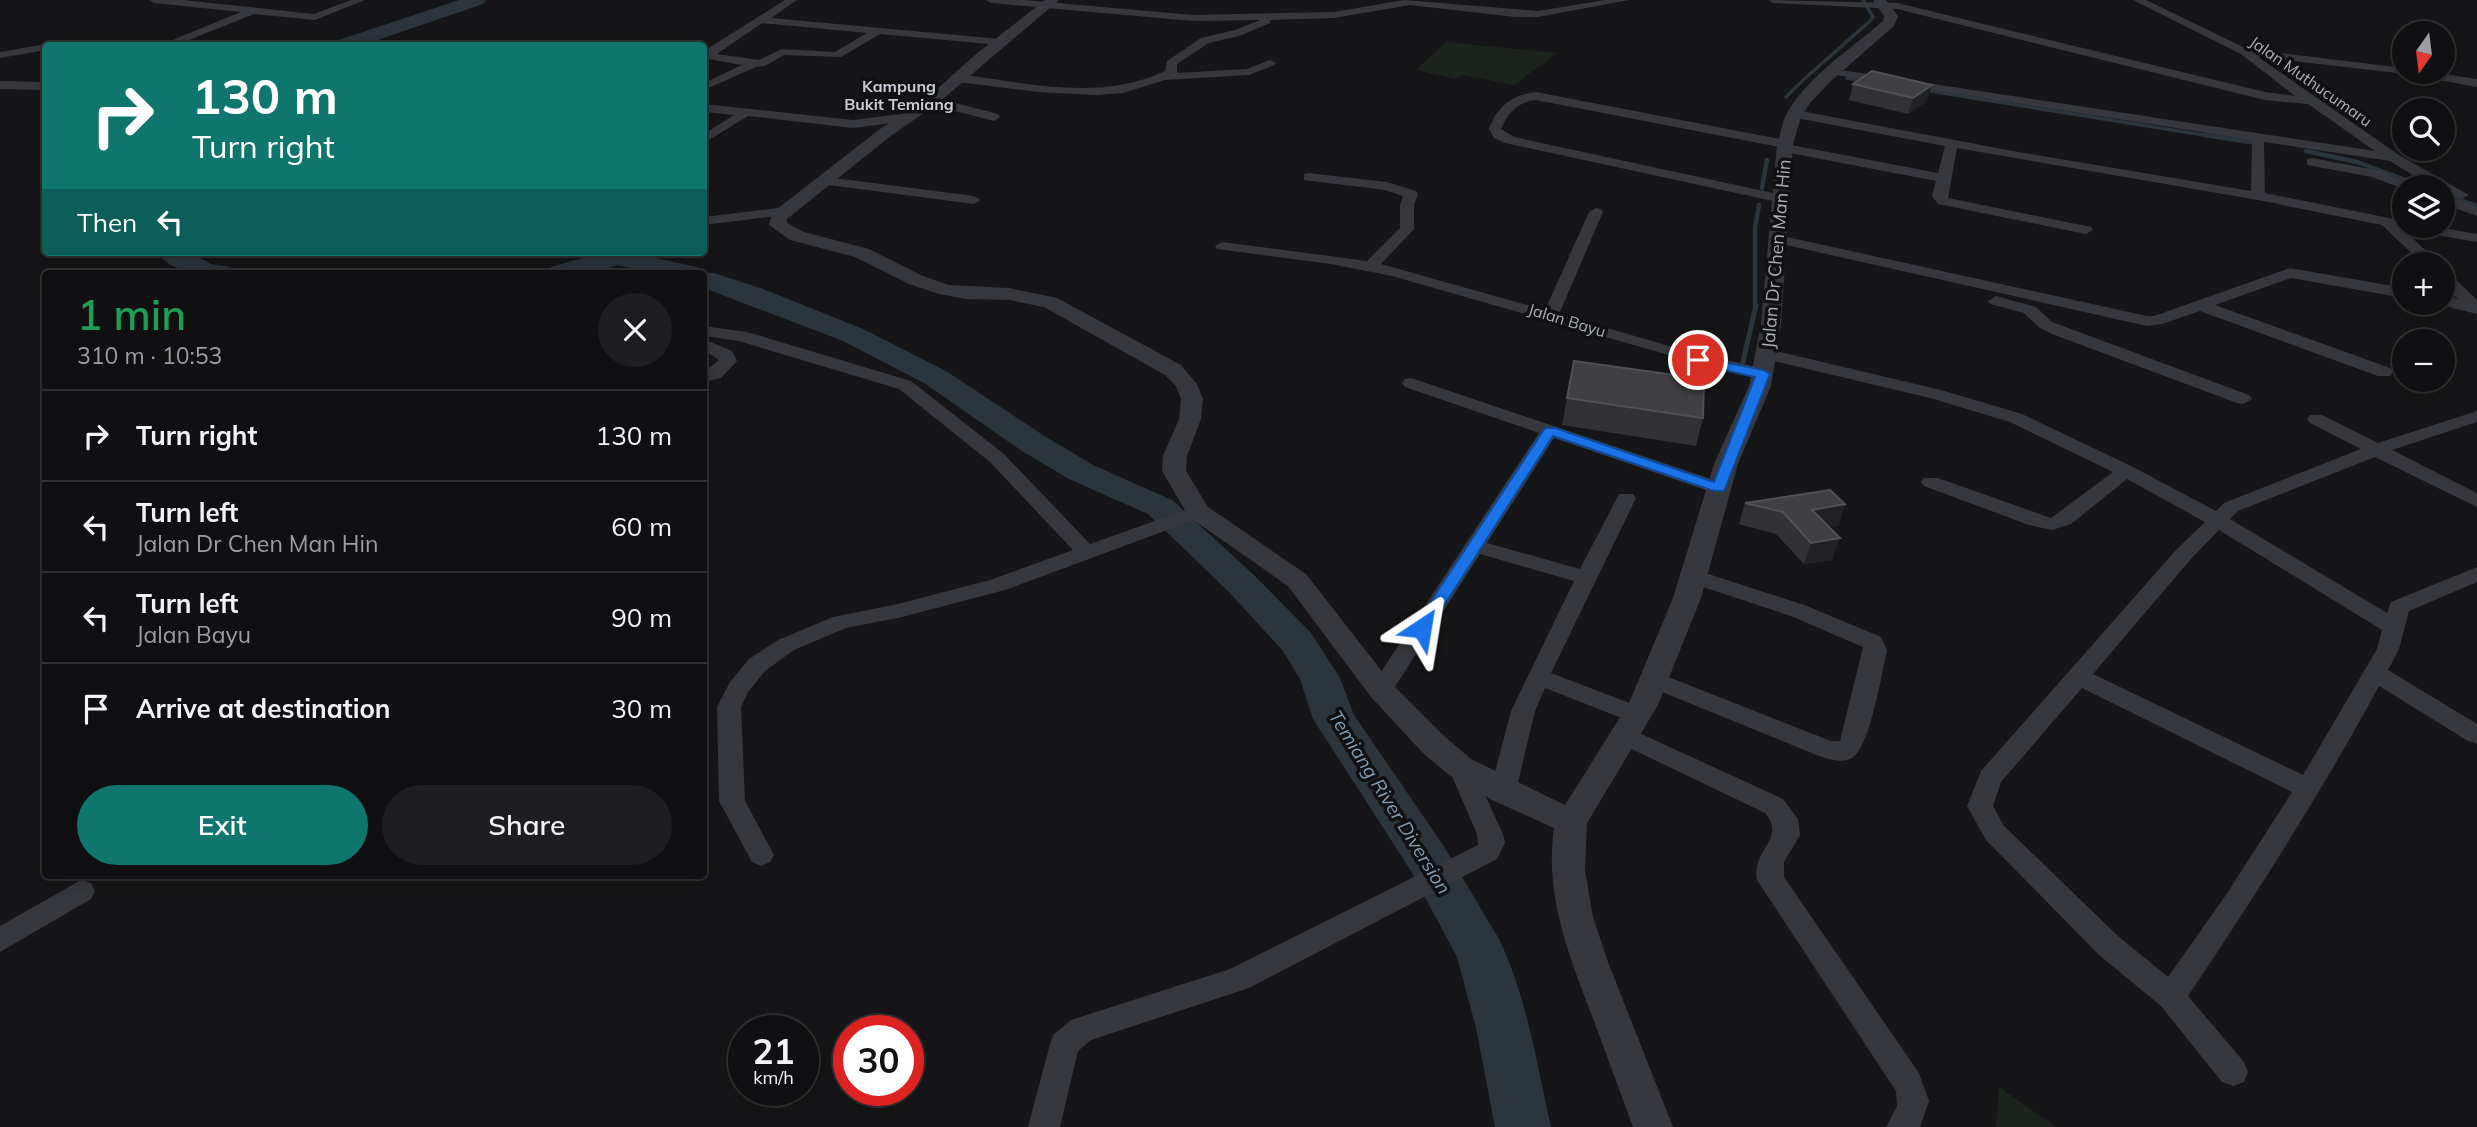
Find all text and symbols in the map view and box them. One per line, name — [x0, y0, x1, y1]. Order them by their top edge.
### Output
north arrow — [2392, 21, 2455, 84]
map controls — [2392, 21, 2455, 392]
street label: Jalan Muthucumaru — [2246, 31, 2376, 131]
text: 130 m — [192, 65, 338, 126]
icon: right — [77, 70, 168, 161]
district label: Kampung Bukit Temiang — [844, 76, 954, 114]
button: search — [2392, 98, 2455, 161]
text: Turn right — [192, 126, 335, 166]
street label: Jalan Dr Chen Man Hin — [1756, 158, 1796, 350]
button: layers — [2392, 175, 2455, 238]
icon: left — [151, 203, 189, 241]
text: Then — [77, 206, 137, 239]
button: + — [2392, 252, 2455, 315]
text: 1 min — [77, 288, 186, 341]
button: close — [598, 293, 672, 367]
street label: Jalan Bayu — [1526, 299, 1608, 341]
button: − — [2392, 329, 2455, 392]
pin — [1668, 330, 1728, 390]
text: 310 m · 10:53 — [77, 341, 222, 370]
icon: arrive — [1679, 341, 1717, 379]
icon: right — [77, 417, 115, 455]
text: Turn right — [136, 419, 257, 452]
text: 130 m — [596, 419, 672, 452]
text: Turn left — [136, 496, 238, 529]
icon: left — [77, 508, 115, 546]
text: 60 m — [611, 510, 672, 543]
text: Jalan Dr Chen Man Hin — [136, 529, 378, 558]
text: Turn left — [136, 587, 238, 620]
position arrow — [1385, 591, 1459, 665]
icon: left — [77, 599, 115, 637]
text: 90 m — [611, 601, 672, 634]
text: Jalan Bayu — [136, 620, 251, 649]
icon: arrive — [77, 690, 115, 728]
text: Arrive at destination — [136, 692, 391, 725]
text: 30 m — [611, 692, 672, 725]
water label: Temiang River Diversion — [1324, 706, 1456, 898]
button: Exit — [77, 785, 368, 865]
button: Share — [382, 785, 672, 865]
speed limit sign: 30 — [833, 1015, 924, 1106]
text: 21 — [752, 1029, 795, 1073]
text: km/h — [753, 1066, 794, 1089]

